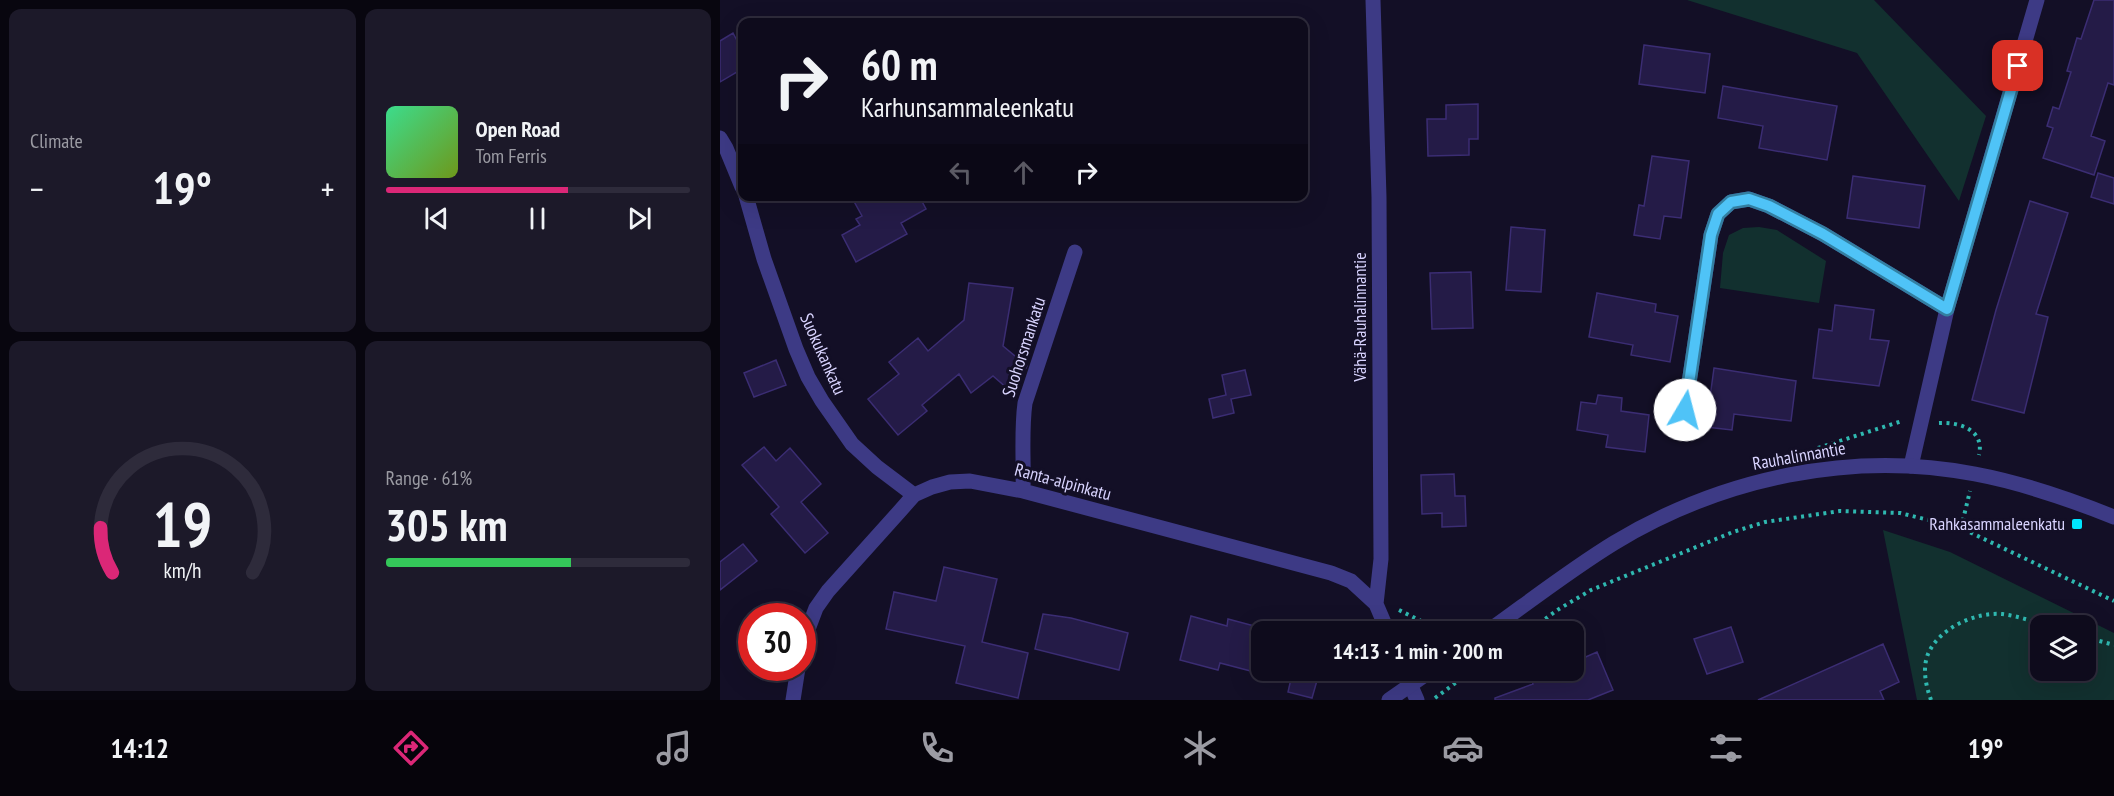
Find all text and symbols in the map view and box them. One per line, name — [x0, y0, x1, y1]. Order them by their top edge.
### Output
text: 60 m — [861, 37, 938, 92]
pin — [1992, 40, 2043, 91]
icon: right — [762, 42, 840, 120]
icon: arrive — [2001, 49, 2034, 82]
text: Karhunsammaleenkatu — [861, 90, 1074, 124]
text: Open Road — [476, 115, 560, 143]
text: Climate — [30, 128, 83, 154]
text: Tom Ferris — [476, 143, 547, 169]
icon: left — [944, 156, 977, 189]
icon: ahead — [1007, 156, 1040, 189]
icon: right — [1070, 156, 1103, 189]
text: 19° — [153, 158, 212, 216]
text: − — [30, 167, 44, 210]
text: + — [321, 167, 335, 210]
icon: previous — [420, 202, 453, 235]
icon: pause — [521, 202, 554, 235]
icon: next — [623, 202, 656, 235]
street label: Vähä-Rauhalinnantie — [1348, 252, 1371, 383]
street label: Suohorsmankatu — [997, 294, 1050, 400]
street label: Suokukankatu — [795, 309, 852, 398]
position arrow — [1653, 378, 1717, 442]
street label: Rauhalinnantie — [1751, 436, 1847, 475]
street label: Ranta-alpinkatu — [1012, 458, 1114, 505]
text: Range · 61% — [386, 465, 472, 491]
text: 19 — [152, 483, 212, 564]
text: 305 km — [386, 495, 508, 553]
place label: Rahkasammaleenkatu — [1929, 512, 2065, 535]
marker: Rahkasammaleenkatu — [2070, 517, 2084, 531]
text: km/h — [163, 556, 201, 584]
speed limit sign: 30 — [738, 603, 816, 681]
map controls — [2030, 615, 2096, 681]
button: layers — [2030, 615, 2096, 681]
text: 14:13 · 1 min · 200 m — [1332, 637, 1503, 665]
icon: directions — [390, 727, 432, 769]
icon: music — [653, 727, 695, 769]
icon: phone — [916, 727, 958, 769]
icon: climate — [1179, 727, 1221, 769]
icon: car — [1442, 727, 1484, 769]
icon: filters — [1705, 727, 1747, 769]
text: 14:12 — [110, 731, 169, 765]
text: 19° — [1968, 731, 2003, 765]

